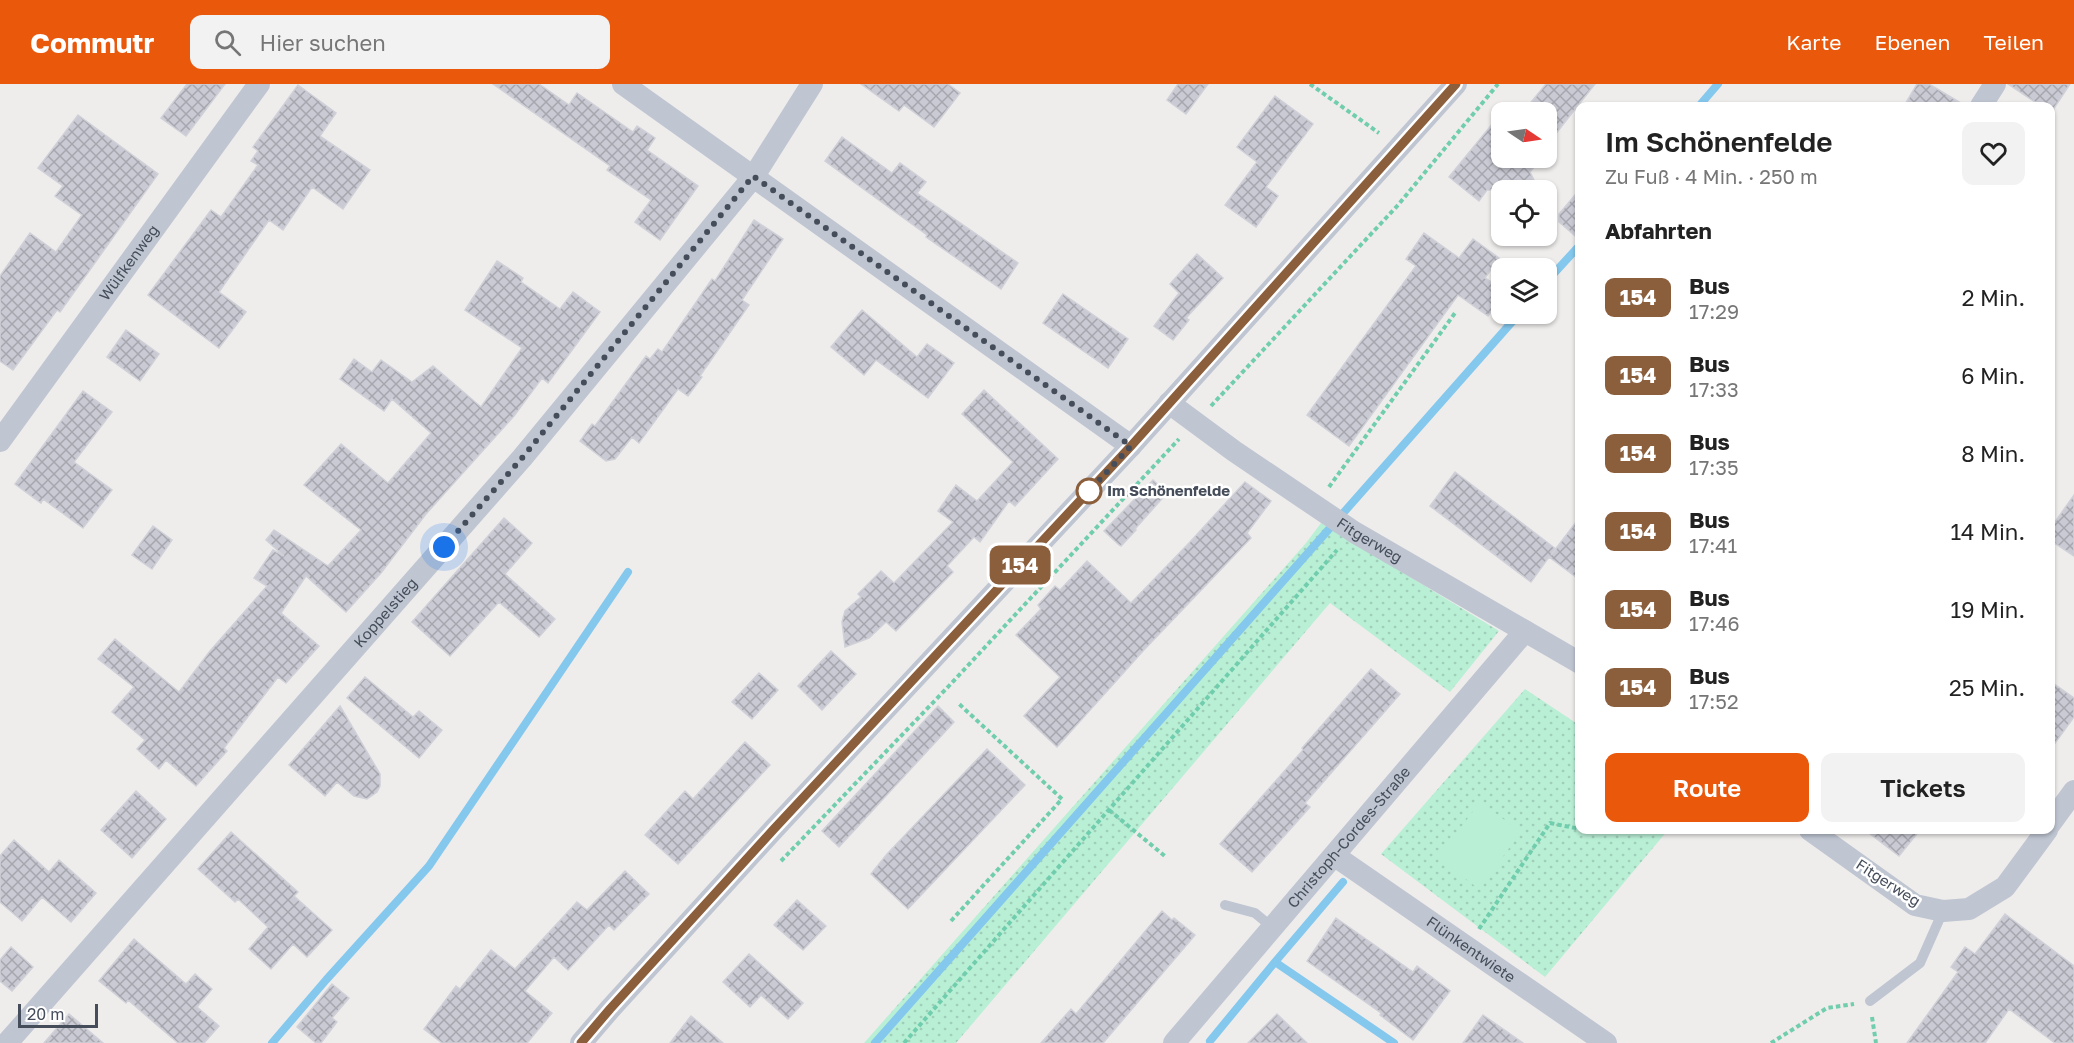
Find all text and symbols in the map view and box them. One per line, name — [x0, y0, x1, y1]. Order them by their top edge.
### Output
search box — [190, 15, 610, 69]
text: Commutr — [30, 26, 154, 59]
icon: search — [211, 26, 244, 59]
text: Hier suchen — [259, 29, 386, 56]
text: Karte — [1786, 29, 1842, 55]
text: Ebenen — [1875, 29, 1950, 55]
text: Teilen — [1983, 29, 2044, 55]
north arrow — [1491, 102, 1557, 168]
map controls — [1491, 102, 1557, 324]
button: heart — [1962, 122, 2025, 185]
text: Im Schönenfelde — [1605, 125, 1832, 158]
text: Zu Fuß · 4 Min. · 250 m — [1605, 164, 1818, 188]
button: locate — [1491, 180, 1557, 246]
text: Abfahrten — [1605, 217, 1712, 244]
street label: Wülfkenweg — [95, 221, 162, 304]
button: layers — [1491, 258, 1557, 324]
text: Bus — [1689, 272, 1730, 299]
text: 154 — [1620, 284, 1656, 310]
text: 2 Min. — [1962, 284, 2025, 311]
text: 17:29 — [1689, 299, 1739, 323]
text: Bus — [1689, 350, 1730, 377]
text: 154 — [1620, 362, 1656, 388]
text: 6 Min. — [1961, 362, 2025, 389]
text: 17:33 — [1689, 377, 1739, 401]
text: Bus — [1689, 428, 1730, 455]
text: 154 — [1620, 440, 1656, 466]
text: 8 Min. — [1961, 440, 2025, 467]
text: 17:35 — [1689, 455, 1739, 479]
marker: Im Schönenfelde — [1076, 478, 1102, 504]
place label: Im Schönenfelde — [1107, 481, 1230, 499]
text: Bus — [1689, 506, 1730, 533]
street label: Fitgerweg — [1334, 513, 1406, 566]
text: 154 — [1620, 518, 1656, 544]
text: 14 Min. — [1950, 518, 2025, 545]
your location — [429, 532, 459, 562]
text: 17:41 — [1689, 533, 1737, 557]
line badge: 154 — [986, 546, 1054, 584]
text: 154 — [1002, 552, 1038, 578]
street label: Koppelstieg — [349, 574, 420, 651]
text: Bus — [1689, 584, 1730, 611]
text: 154 — [1620, 596, 1656, 622]
text: 19 Min. — [1951, 596, 2025, 623]
text: 17:46 — [1689, 611, 1740, 635]
text: Bus — [1689, 662, 1730, 689]
text: 154 — [1620, 674, 1656, 700]
text: 25 Min. — [1949, 674, 2025, 701]
text: 17:52 — [1689, 689, 1739, 713]
button: Route — [1605, 753, 1809, 822]
button: Tickets — [1821, 753, 2025, 822]
street label: Christoph-Cordes-Straße — [1283, 762, 1414, 911]
street label: Fitgerweg — [1853, 855, 1924, 910]
street label: Flünkentwiete — [1424, 912, 1519, 986]
scale bar — [18, 1001, 98, 1028]
text: 20 m — [27, 1004, 64, 1024]

